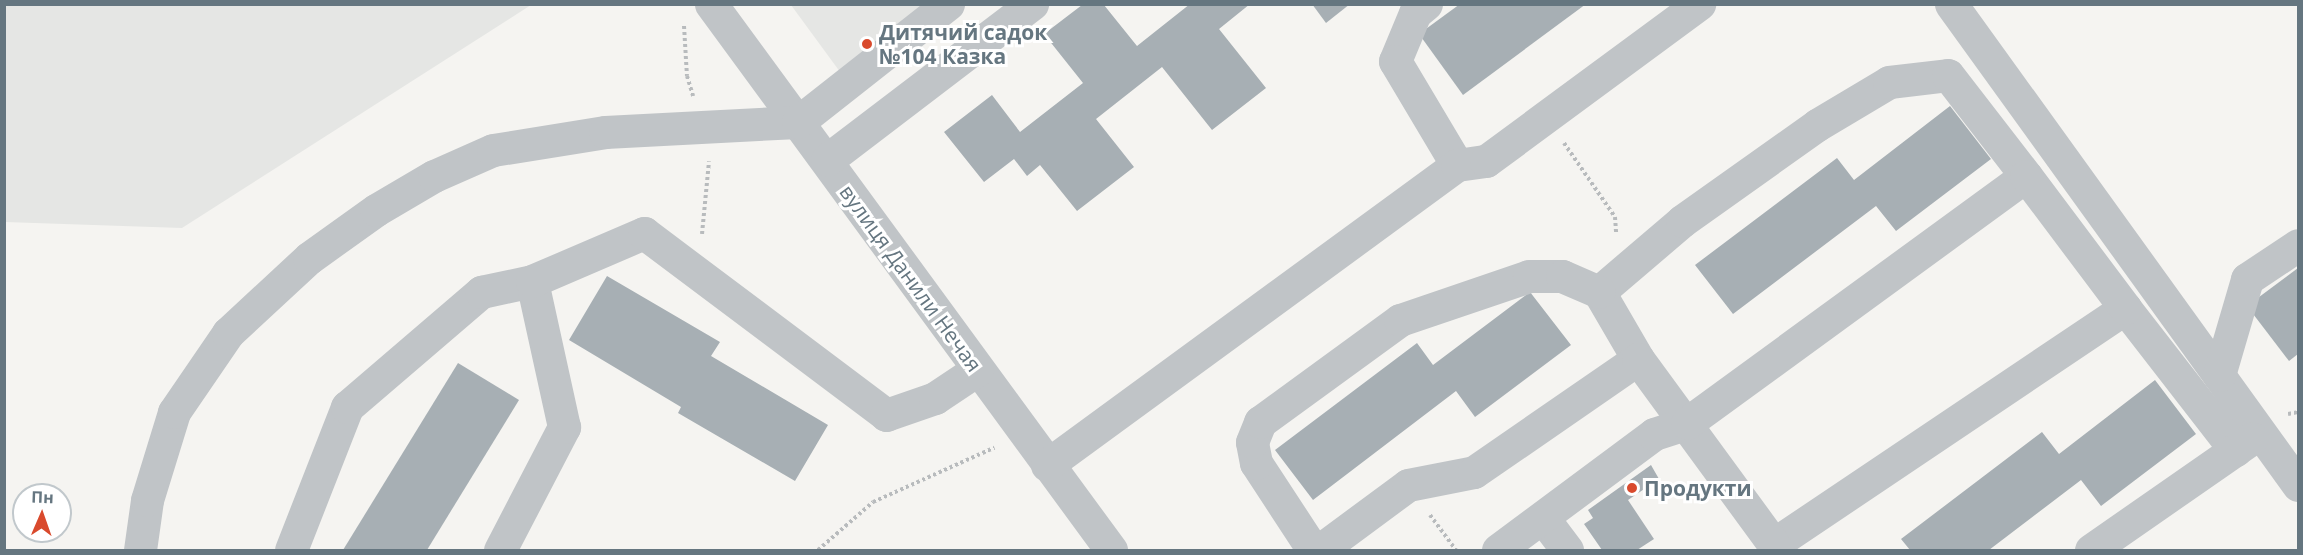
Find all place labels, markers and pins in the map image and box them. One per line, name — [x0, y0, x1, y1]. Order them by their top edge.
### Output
place label: Дитячий садок №104 Казка — [879, 19, 1047, 69]
marker: Дитячий садок №104 Казка — [860, 37, 874, 51]
place label: Продукти — [1644, 475, 1752, 501]
marker: Продукти — [1625, 481, 1639, 495]

